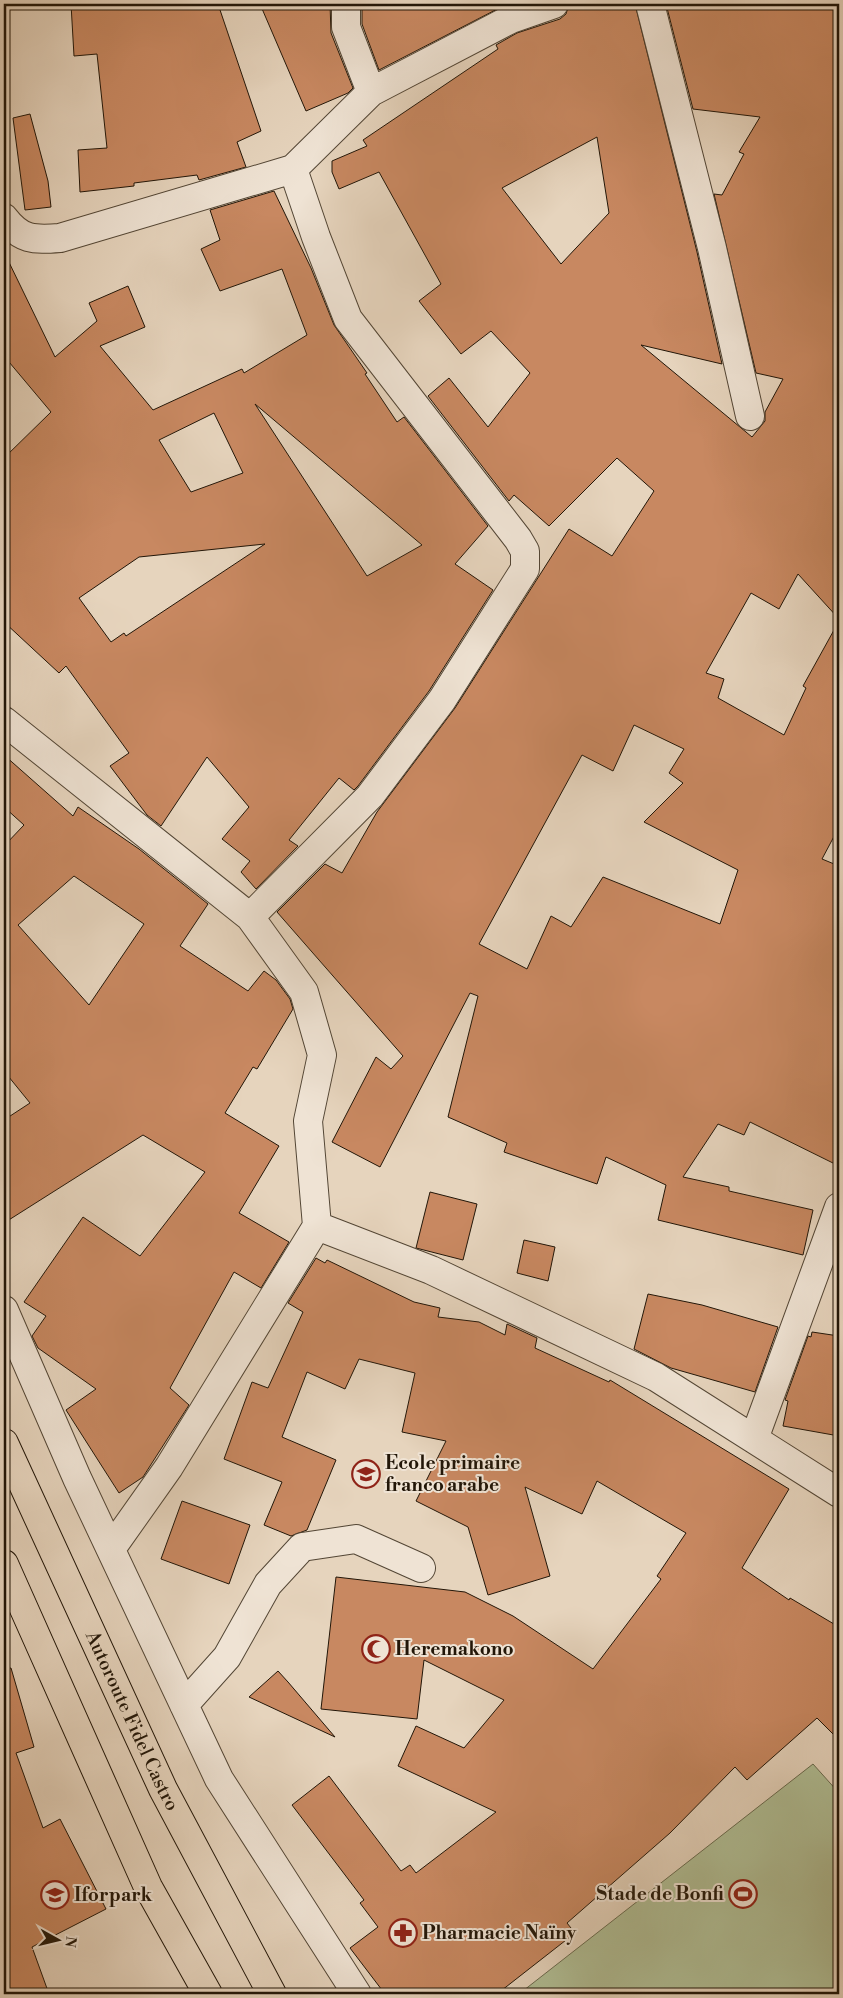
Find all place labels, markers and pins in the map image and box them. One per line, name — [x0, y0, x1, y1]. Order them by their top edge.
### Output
place label: Ecole primaire franco arabe — [385, 1451, 520, 1497]
school or university icon: Ecole primaire franco arabe — [351, 1459, 381, 1489]
mosque icon: Heremakono — [361, 1634, 391, 1664]
place label: Heremakono — [395, 1637, 514, 1661]
sports icon: Stade de Bonfi — [728, 1879, 758, 1909]
school or university icon: Iforpark — [40, 1880, 70, 1910]
place label: Stade de Bonfi — [596, 1882, 724, 1906]
place label: Iforpark — [74, 1883, 152, 1907]
pharmacy icon: Pharmacie Naïny — [388, 1918, 418, 1948]
place label: Pharmacie Naïny — [422, 1921, 577, 1945]

